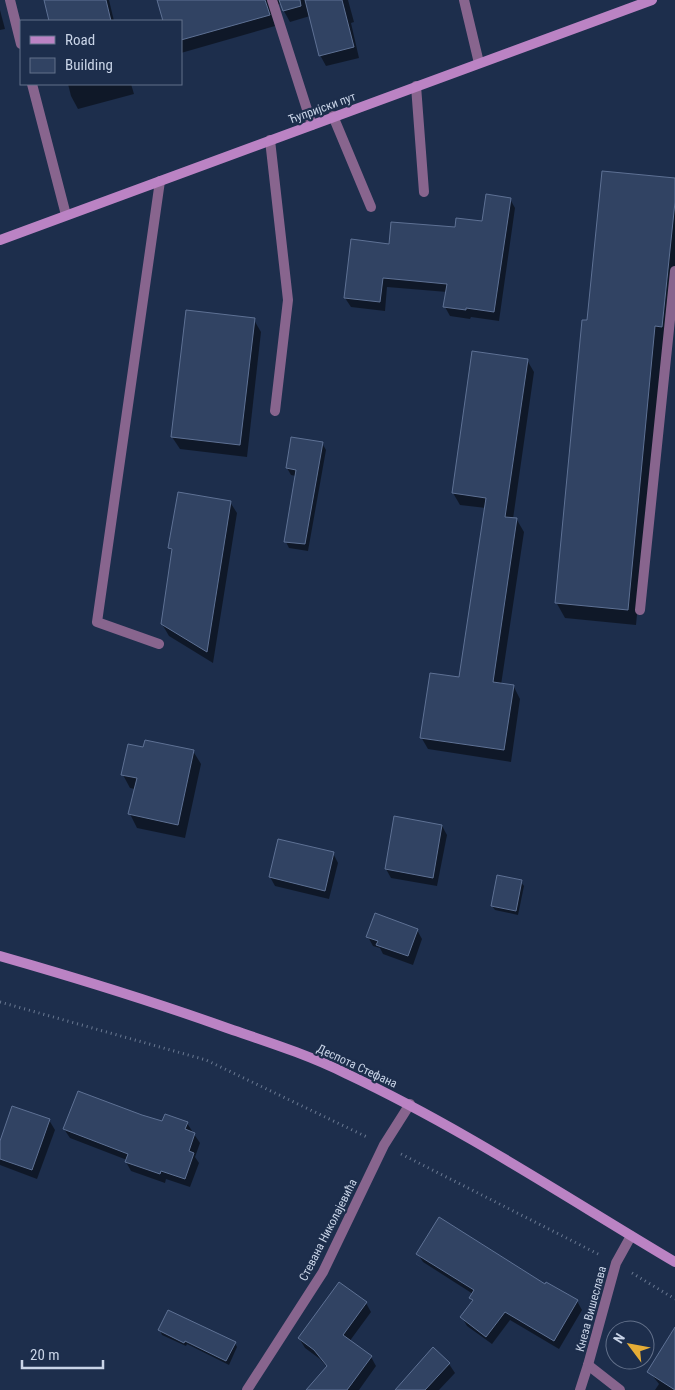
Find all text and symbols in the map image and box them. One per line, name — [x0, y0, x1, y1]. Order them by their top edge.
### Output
legend — [20, 20, 182, 85]
text: Road — [65, 31, 95, 49]
text: Building — [65, 56, 113, 74]
street label: Ћупријски пут — [286, 89, 358, 127]
street label: Деспота Стефана — [315, 1041, 400, 1091]
street label: Стевана Николајевића — [296, 1176, 360, 1283]
street label: Кнеза Вишеслава — [573, 1264, 609, 1353]
north arrow — [605, 1320, 655, 1370]
text: N — [610, 1330, 628, 1346]
scale bar — [22, 1338, 104, 1370]
text: 20 m — [30, 1346, 60, 1364]

